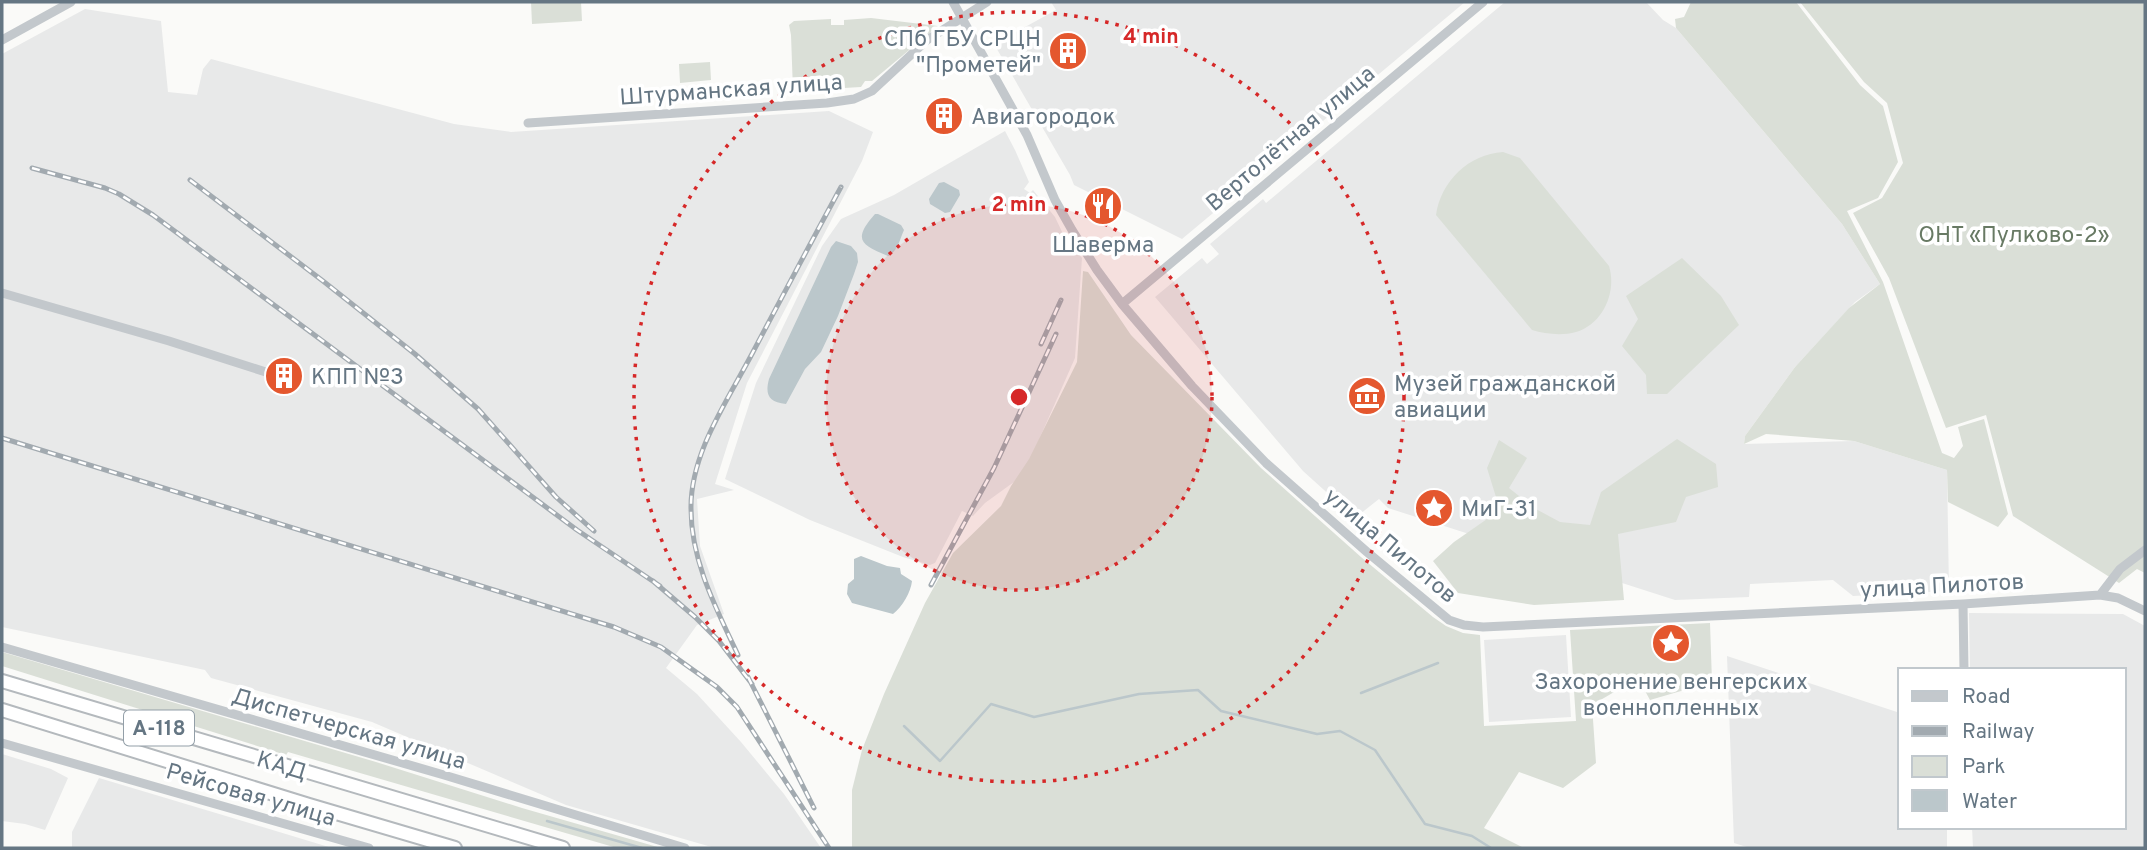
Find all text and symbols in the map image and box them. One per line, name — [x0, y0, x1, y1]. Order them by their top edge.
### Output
text: 4 min — [1123, 24, 1179, 51]
place label: СПб ГБУ СРЦН "Прометей" — [884, 26, 1041, 81]
building icon: СПб ГБУ СРЦН "Прометей" — [1047, 30, 1089, 72]
street label: Вертолётная улица — [1201, 61, 1382, 219]
street label: Штурманская улица — [619, 69, 844, 114]
building icon: Авиагородок — [923, 95, 965, 137]
place label: Авиагородок — [971, 104, 1116, 133]
restaurant icon: Шаверма — [1082, 185, 1124, 227]
text: 2 min — [992, 192, 1046, 219]
park label: ОНТ «Пулково-2» — [1918, 222, 2110, 251]
place label: Шаверма — [1052, 232, 1154, 261]
building icon: КПП №3 — [263, 355, 305, 397]
place label: КПП №3 — [311, 364, 404, 393]
place label: Музей гражданской авиации — [1394, 371, 1616, 426]
museum icon: Музей гражданской авиации — [1346, 375, 1388, 417]
centre of rings — [1007, 385, 1031, 409]
street label: улица Пилотов — [1317, 483, 1462, 611]
place icon: МиГ-31 — [1413, 487, 1455, 529]
place label: МиГ-31 — [1461, 496, 1537, 525]
street label: улица Пилотов — [1859, 569, 2025, 606]
place icon: Захоронение венгерских военнопленных — [1650, 622, 1692, 664]
legend — [1898, 668, 2126, 829]
place label: Захоронение венгерских военнопленных — [1534, 669, 1808, 724]
street label: Диспетчерская улица — [228, 683, 469, 778]
text: Road — [1962, 684, 2011, 711]
road number: А-118 — [124, 710, 194, 746]
text: Railway — [1962, 719, 2035, 746]
street label: КАД — [253, 746, 310, 789]
text: Park — [1962, 754, 2005, 781]
street label: Рейсовая улица — [162, 758, 338, 834]
text: Water — [1962, 789, 2017, 816]

